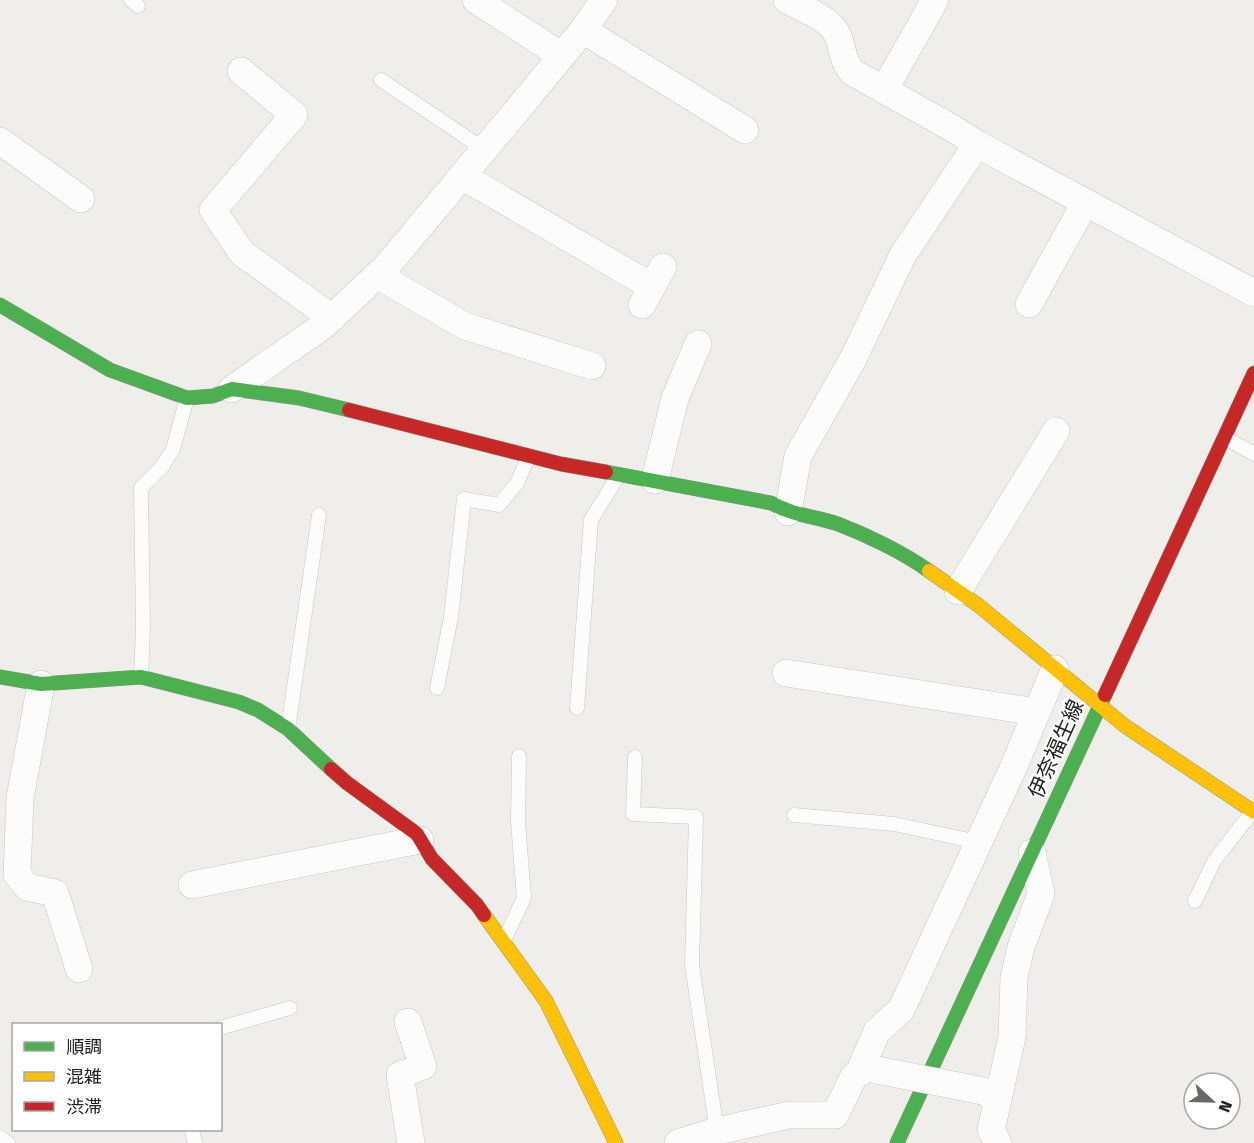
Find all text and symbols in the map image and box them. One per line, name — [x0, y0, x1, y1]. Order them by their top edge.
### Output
street label: 伊奈福生線 — [1023, 696, 1089, 802]
legend — [12, 1023, 222, 1131]
text: 順調 — [66, 1036, 102, 1058]
text: 混雑 — [66, 1066, 102, 1088]
north arrow — [1182, 1071, 1242, 1131]
text: 渋滞 — [66, 1096, 102, 1118]
text: N — [1215, 1098, 1236, 1115]

